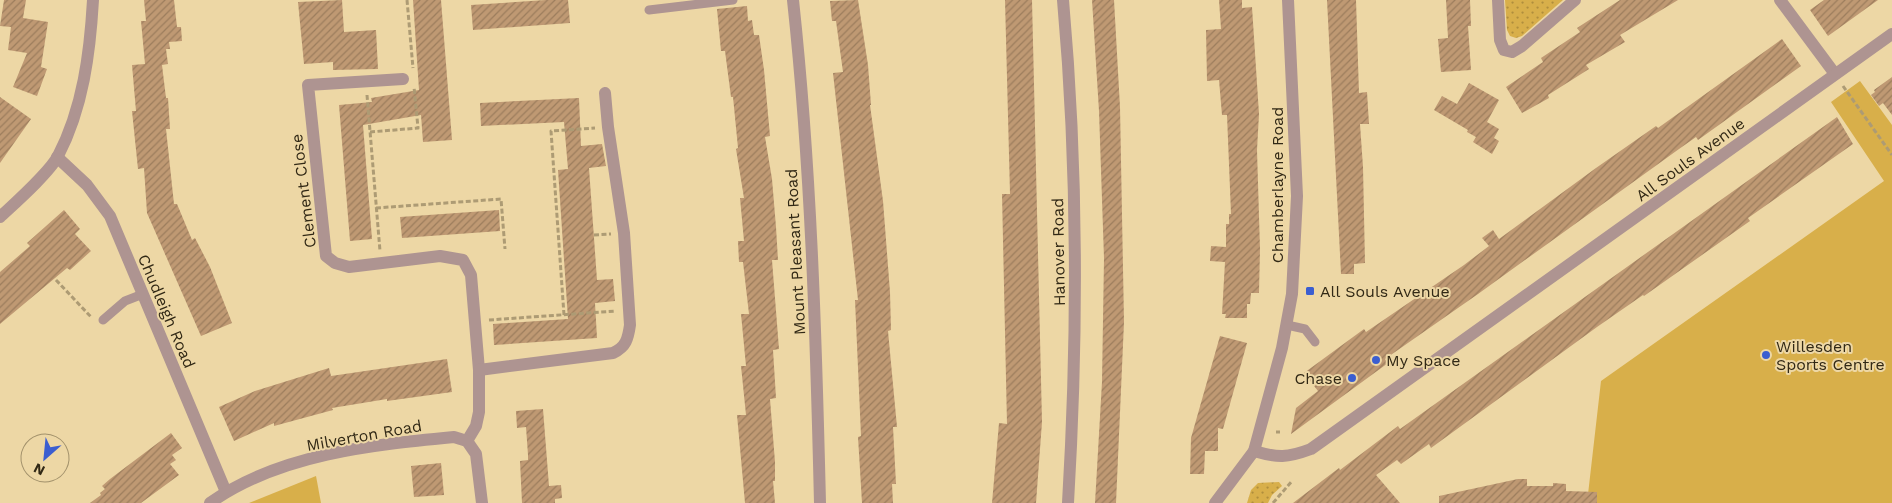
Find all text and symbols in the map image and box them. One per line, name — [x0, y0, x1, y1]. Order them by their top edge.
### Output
street label: Chamberlayne Road — [1268, 107, 1287, 263]
street label: All Souls Avenue — [1632, 114, 1748, 205]
street label: Clement Close — [287, 133, 320, 249]
street label: Mount Pleasant Road — [782, 168, 809, 336]
street label: Hanover Road — [1048, 198, 1069, 306]
street label: Chudleigh Road — [134, 251, 199, 371]
place label: All Souls Avenue — [1320, 282, 1450, 301]
marker: All Souls Avenue — [1304, 285, 1316, 297]
place label: Willesden Sports Centre — [1776, 337, 1885, 374]
marker: Willesden Sports Centre — [1760, 349, 1772, 361]
place label: My Space — [1386, 351, 1460, 370]
marker: My Space — [1370, 354, 1382, 366]
place label: Chase — [1294, 369, 1342, 388]
marker: Chase — [1346, 372, 1358, 384]
street label: Milverton Road — [305, 416, 423, 455]
north arrow — [20, 433, 70, 483]
text: N — [31, 460, 47, 479]

